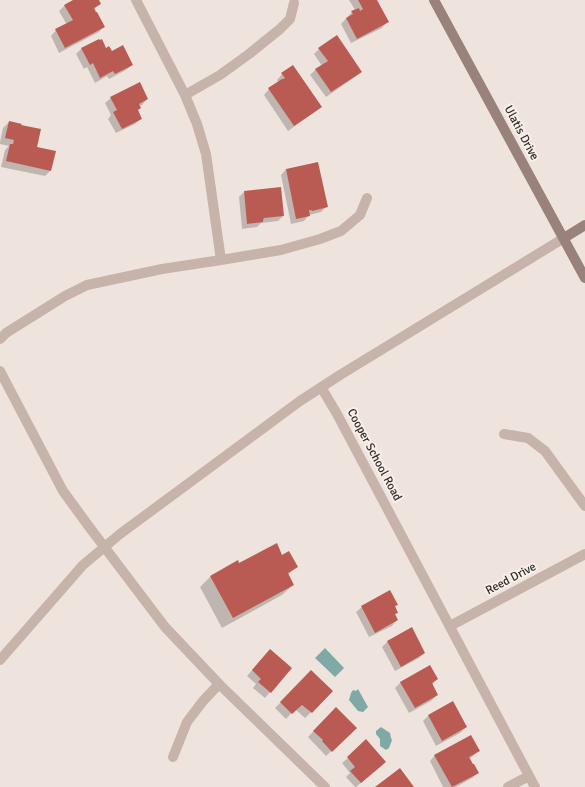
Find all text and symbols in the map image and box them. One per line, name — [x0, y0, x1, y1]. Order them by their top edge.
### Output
street label: Ulatis Drive — [501, 103, 541, 163]
street label: Cooper School Road — [344, 406, 404, 504]
street label: Reed Drive — [483, 560, 539, 598]

